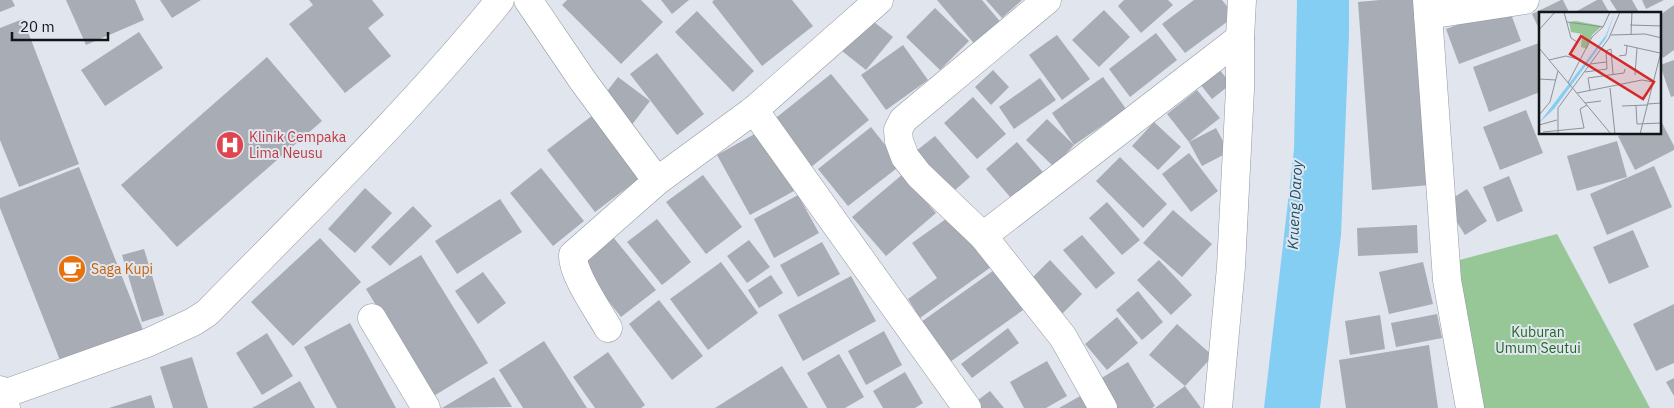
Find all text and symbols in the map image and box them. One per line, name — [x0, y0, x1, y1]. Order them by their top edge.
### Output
scale bar — [12, 10, 109, 42]
inset map — [1539, 12, 1662, 135]
text: 20 m — [20, 17, 55, 36]
place label: Klinik Cempaka Lima Neusu — [249, 128, 347, 162]
hospital icon: Klinik Cempaka Lima Neusu — [215, 130, 245, 160]
water label: Krueng Daroy — [1283, 159, 1306, 250]
cafe icon: Saga Kupi — [57, 254, 87, 284]
place label: Saga Kupi — [91, 260, 153, 278]
park label: Kuburan Umum Seutui — [1495, 323, 1581, 357]

